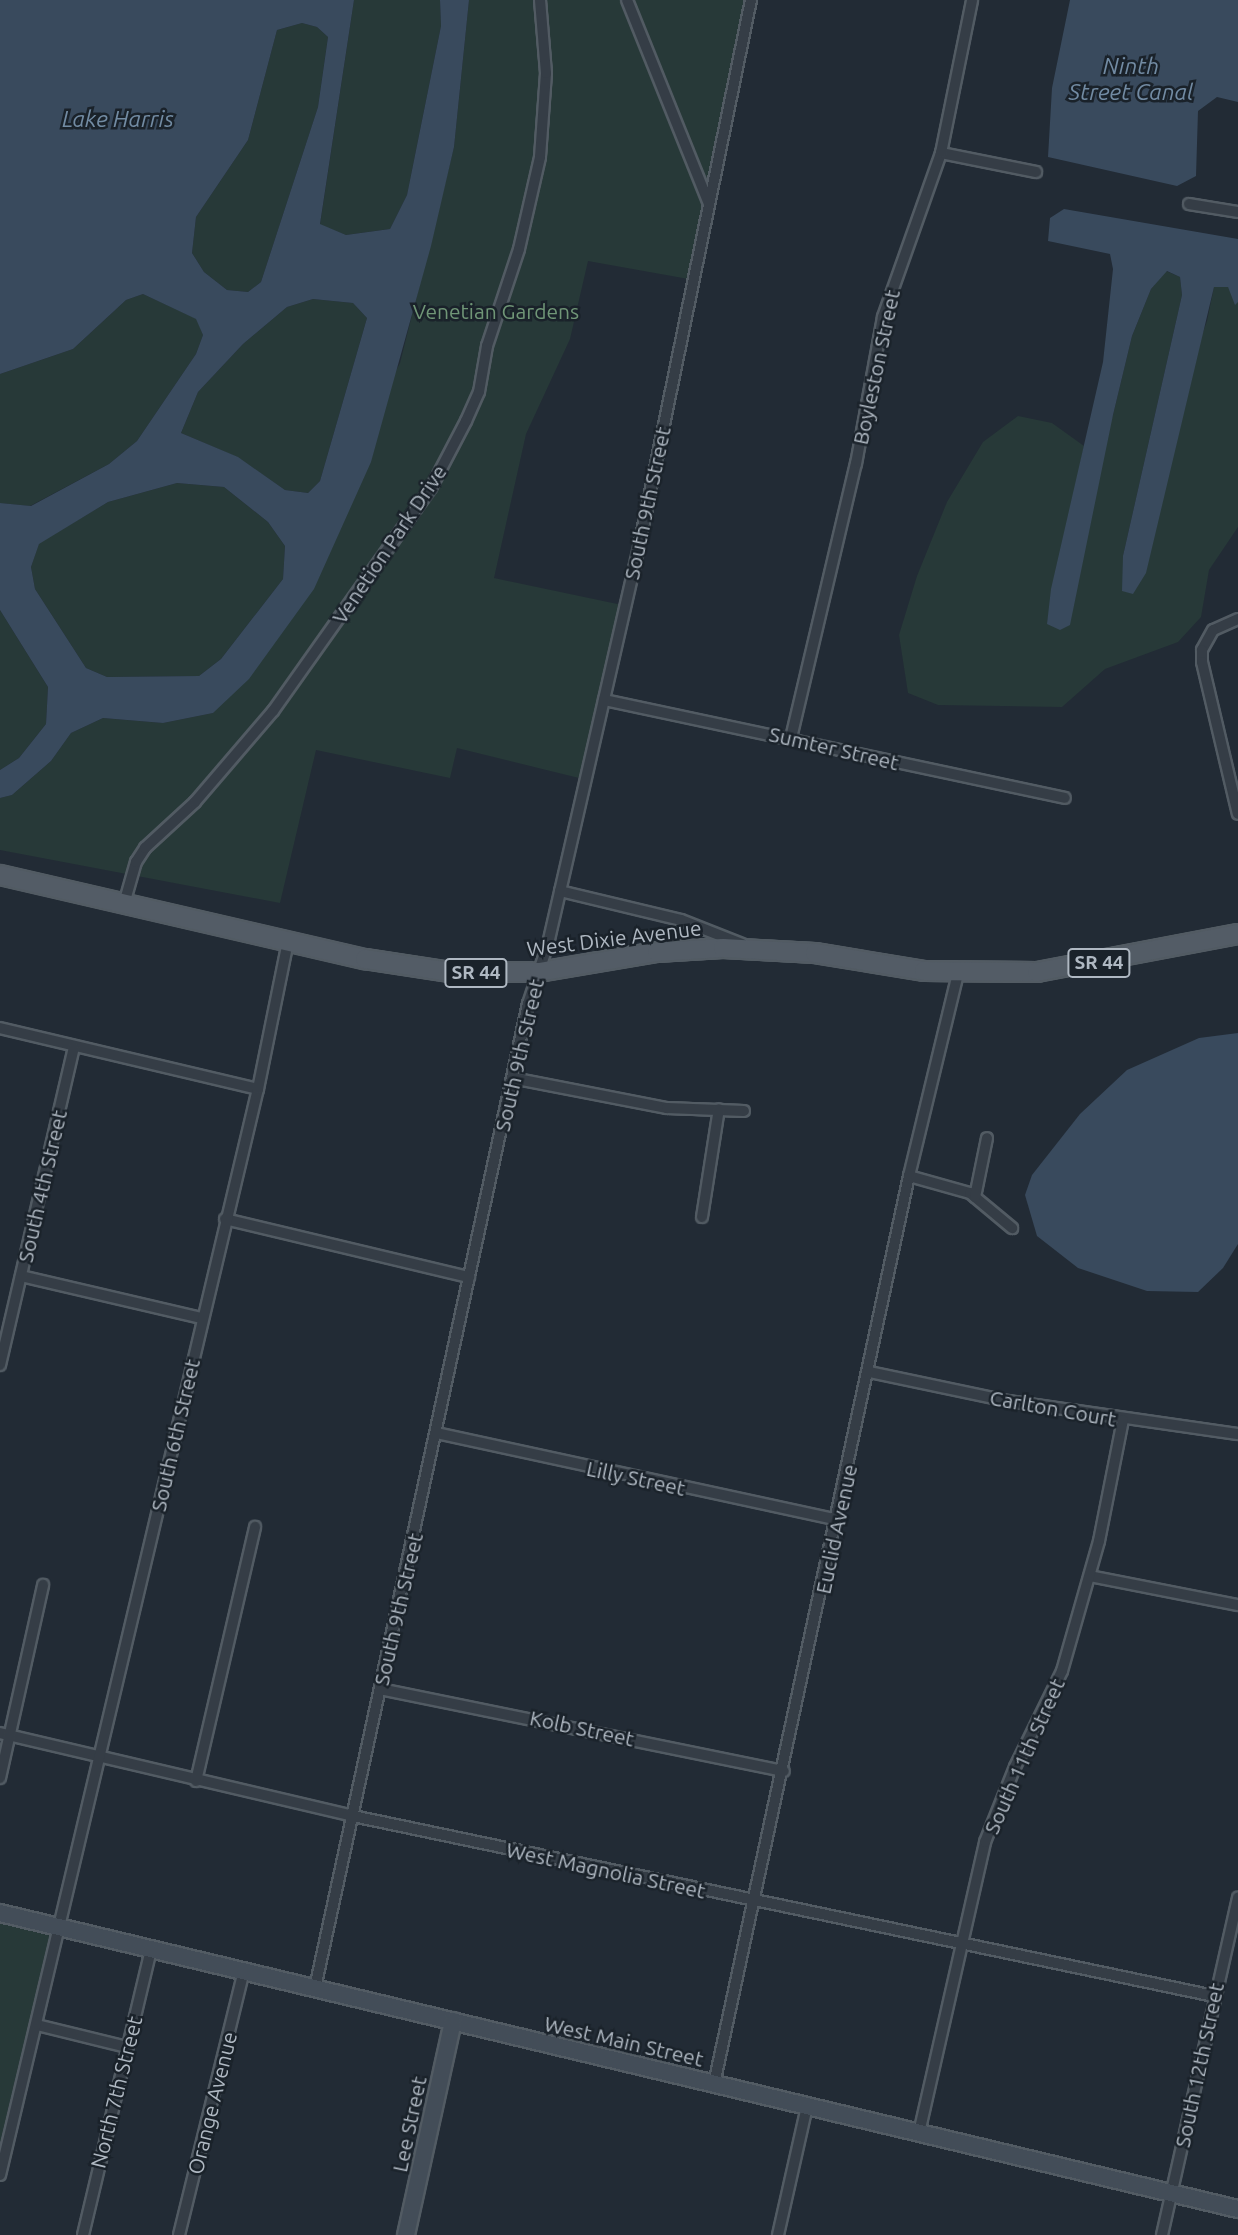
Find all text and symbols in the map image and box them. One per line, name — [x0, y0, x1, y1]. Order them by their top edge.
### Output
water label: Ninth Street Canal — [1069, 52, 1193, 106]
water label: Lake Harris — [62, 105, 174, 133]
street label: Boyleston Street — [847, 287, 905, 447]
park label: Venetian Gardens — [413, 298, 579, 324]
street label: South 9th Street — [618, 424, 676, 582]
street label: Venetion Park Drive — [326, 460, 452, 628]
street label: Sumter Street — [767, 721, 901, 775]
street label: West Dixie Avenue — [525, 915, 703, 961]
road number: SR 44 — [1066, 948, 1132, 979]
road number: SR 44 — [443, 958, 509, 988]
street label: South 9th Street — [489, 976, 549, 1134]
street label: South 4th Street — [12, 1107, 72, 1265]
street label: South 6th Street — [145, 1356, 205, 1514]
street label: Carlton Court — [988, 1384, 1118, 1432]
street label: Lilly Street — [584, 1455, 688, 1501]
street label: Euclid Avenue — [810, 1462, 862, 1596]
street label: South 9th Street — [368, 1530, 428, 1688]
street label: South 11th Street — [978, 1674, 1070, 1838]
street label: Kolb Street — [528, 1705, 636, 1751]
street label: West Magnolia Street — [504, 1837, 708, 1903]
street label: South 12th Street — [1169, 1980, 1229, 2150]
street label: West Main Street — [542, 2010, 706, 2072]
street label: North 7th Street — [85, 2013, 147, 2171]
street label: Orange Avenue — [182, 2029, 242, 2177]
street label: Lee Street — [387, 2074, 431, 2174]

